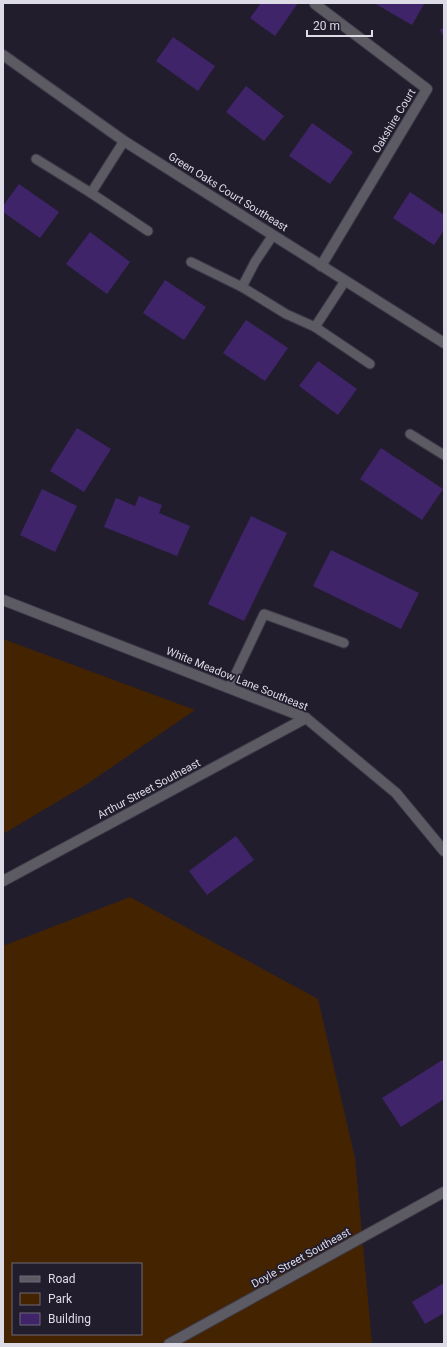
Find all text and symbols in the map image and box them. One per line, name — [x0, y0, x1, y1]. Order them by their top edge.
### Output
scale bar — [307, 12, 372, 38]
text: 20 m — [313, 19, 340, 33]
street label: Oakshire Court — [370, 86, 419, 156]
street label: Green Oaks Court Southeast — [166, 150, 291, 234]
street label: White Meadow Lane Southeast — [164, 645, 310, 714]
street label: Arthur Street Southeast — [95, 756, 203, 822]
street label: Doyle Street Southeast — [249, 1225, 353, 1291]
legend — [12, 1263, 142, 1335]
text: Road — [48, 1272, 76, 1286]
text: Park — [48, 1292, 73, 1306]
text: Building — [48, 1312, 91, 1326]

